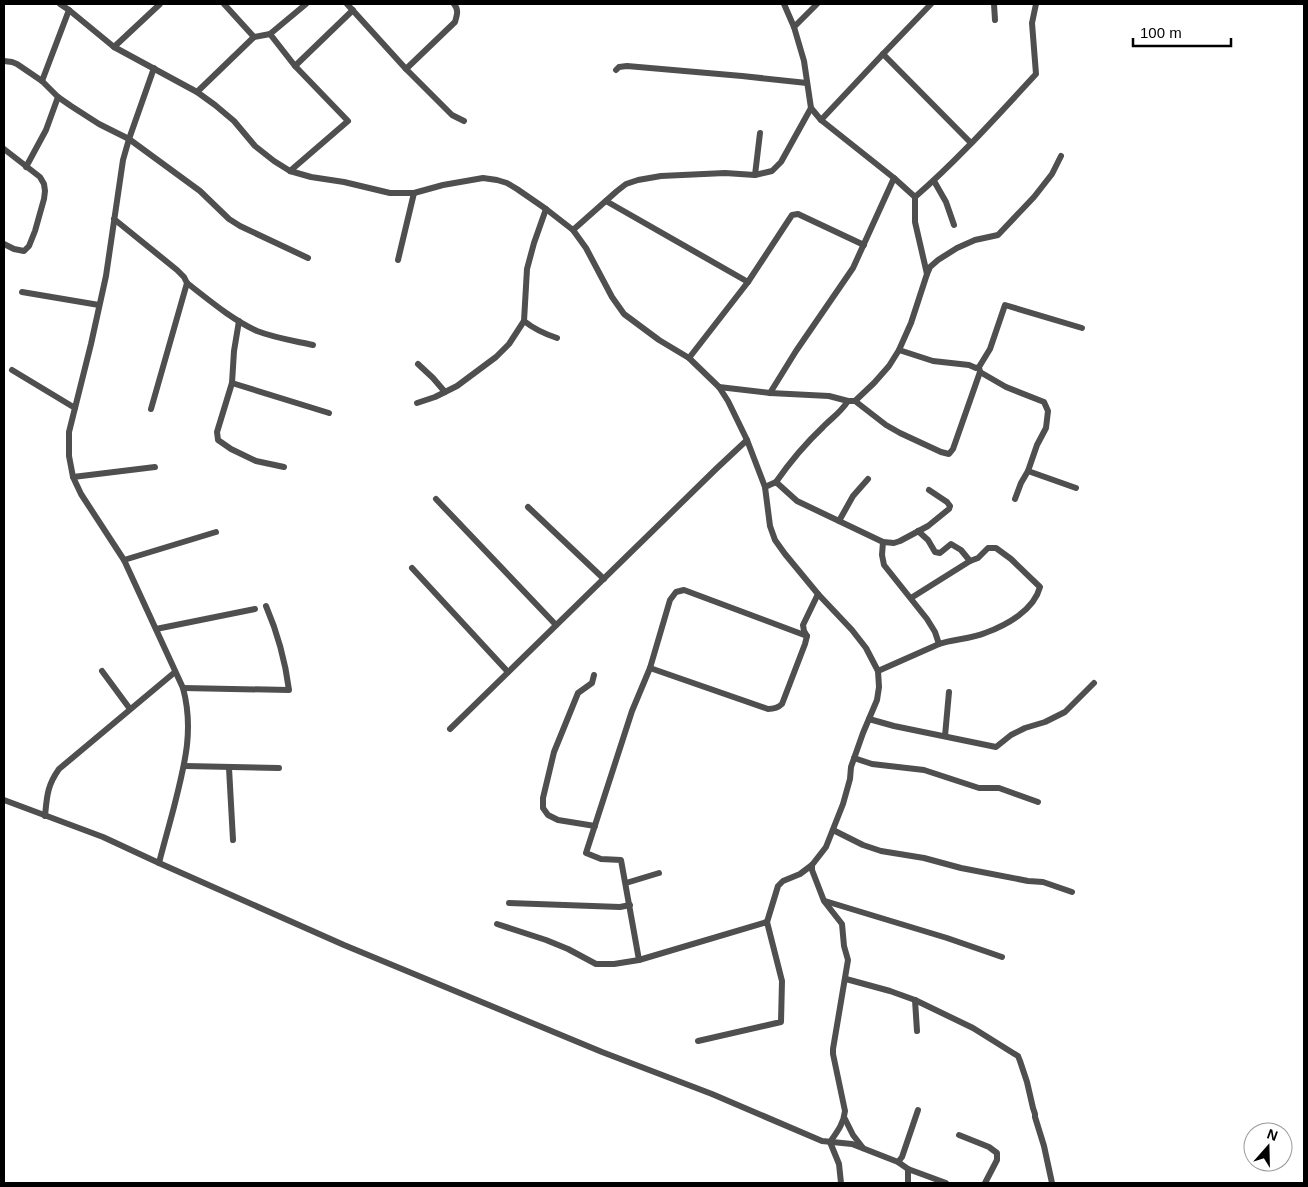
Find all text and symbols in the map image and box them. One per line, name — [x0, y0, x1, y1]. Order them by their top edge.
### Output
scale bar — [1133, 15, 1230, 47]
text: 100 m — [1140, 24, 1182, 41]
north arrow — [1243, 1122, 1293, 1172]
text: N — [1265, 1126, 1280, 1144]

